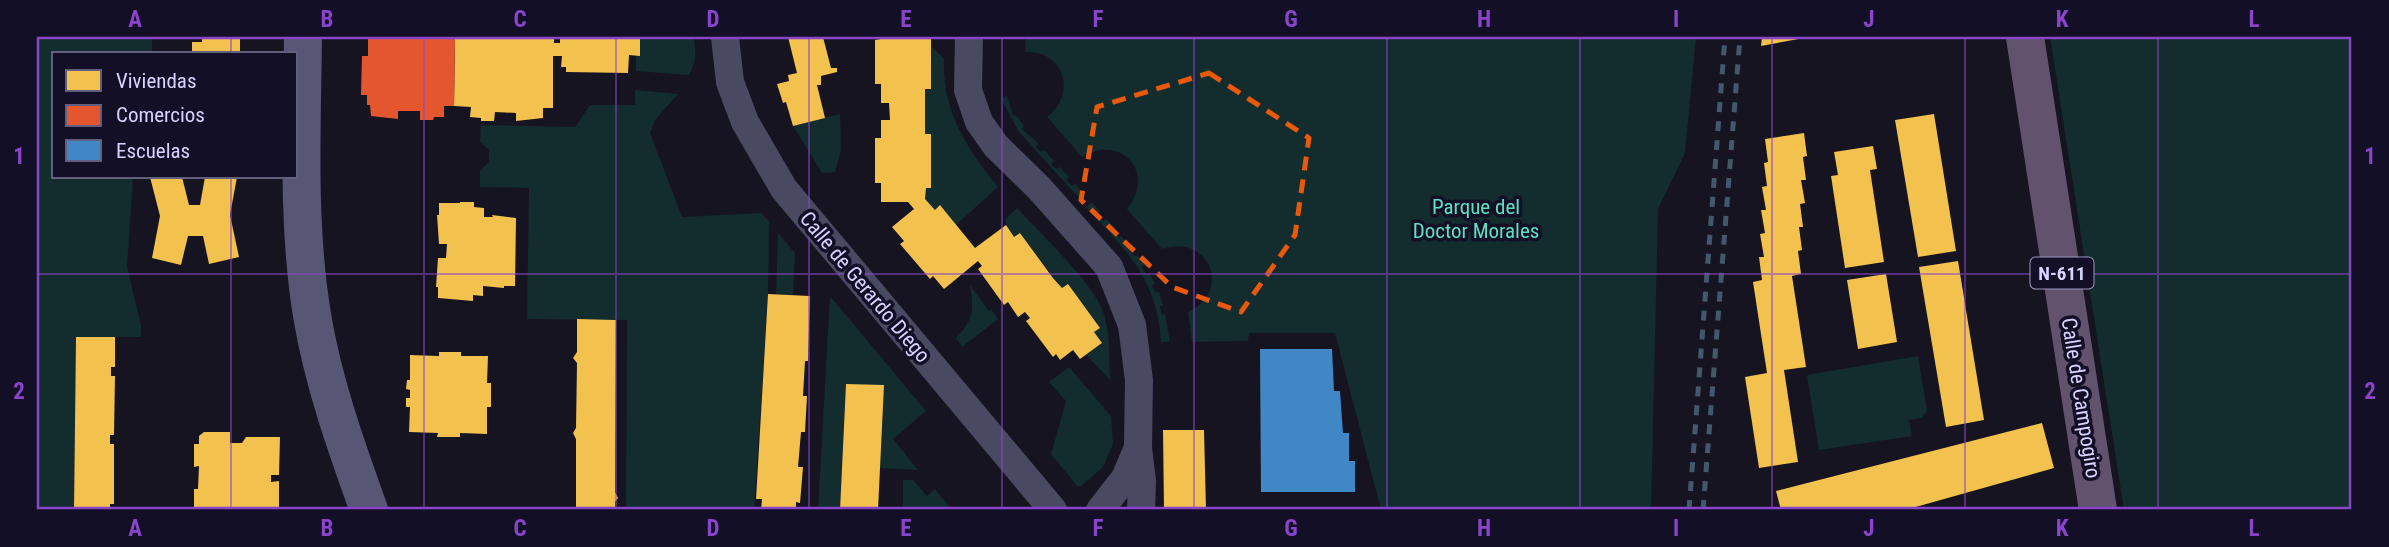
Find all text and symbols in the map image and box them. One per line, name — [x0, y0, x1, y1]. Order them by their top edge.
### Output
text: A — [128, 6, 142, 33]
text: B — [321, 6, 333, 33]
text: C — [513, 6, 527, 33]
text: D — [707, 6, 720, 33]
text: E — [900, 6, 912, 33]
text: F — [1093, 6, 1104, 33]
text: G — [1284, 6, 1298, 33]
text: H — [1477, 6, 1491, 33]
text: I — [1673, 6, 1679, 33]
text: J — [1863, 6, 1875, 33]
text: K — [2056, 6, 2069, 33]
text: L — [2248, 6, 2260, 33]
legend — [52, 52, 298, 178]
text: Viviendas — [116, 69, 196, 93]
text: Comercios — [116, 103, 205, 127]
text: Escuelas — [116, 139, 190, 163]
text: 1 — [13, 143, 25, 170]
text: 1 — [2364, 143, 2376, 170]
park label: Parque del Doctor Morales — [1413, 195, 1539, 243]
street label: Calle de Gerardo Diego — [795, 207, 935, 367]
road number: N-611 — [2030, 258, 2094, 288]
street label: Calle de Campogiro — [2056, 316, 2106, 480]
text: 2 — [13, 378, 25, 405]
text: 2 — [2364, 378, 2376, 405]
text: A — [128, 515, 142, 542]
text: B — [321, 515, 333, 542]
text: C — [513, 515, 527, 542]
text: D — [707, 515, 720, 542]
text: E — [900, 515, 912, 542]
text: F — [1093, 515, 1104, 542]
text: G — [1284, 515, 1298, 542]
text: H — [1477, 515, 1491, 542]
text: I — [1673, 515, 1679, 542]
text: J — [1863, 515, 1875, 542]
text: K — [2056, 515, 2069, 542]
text: L — [2248, 515, 2260, 542]

